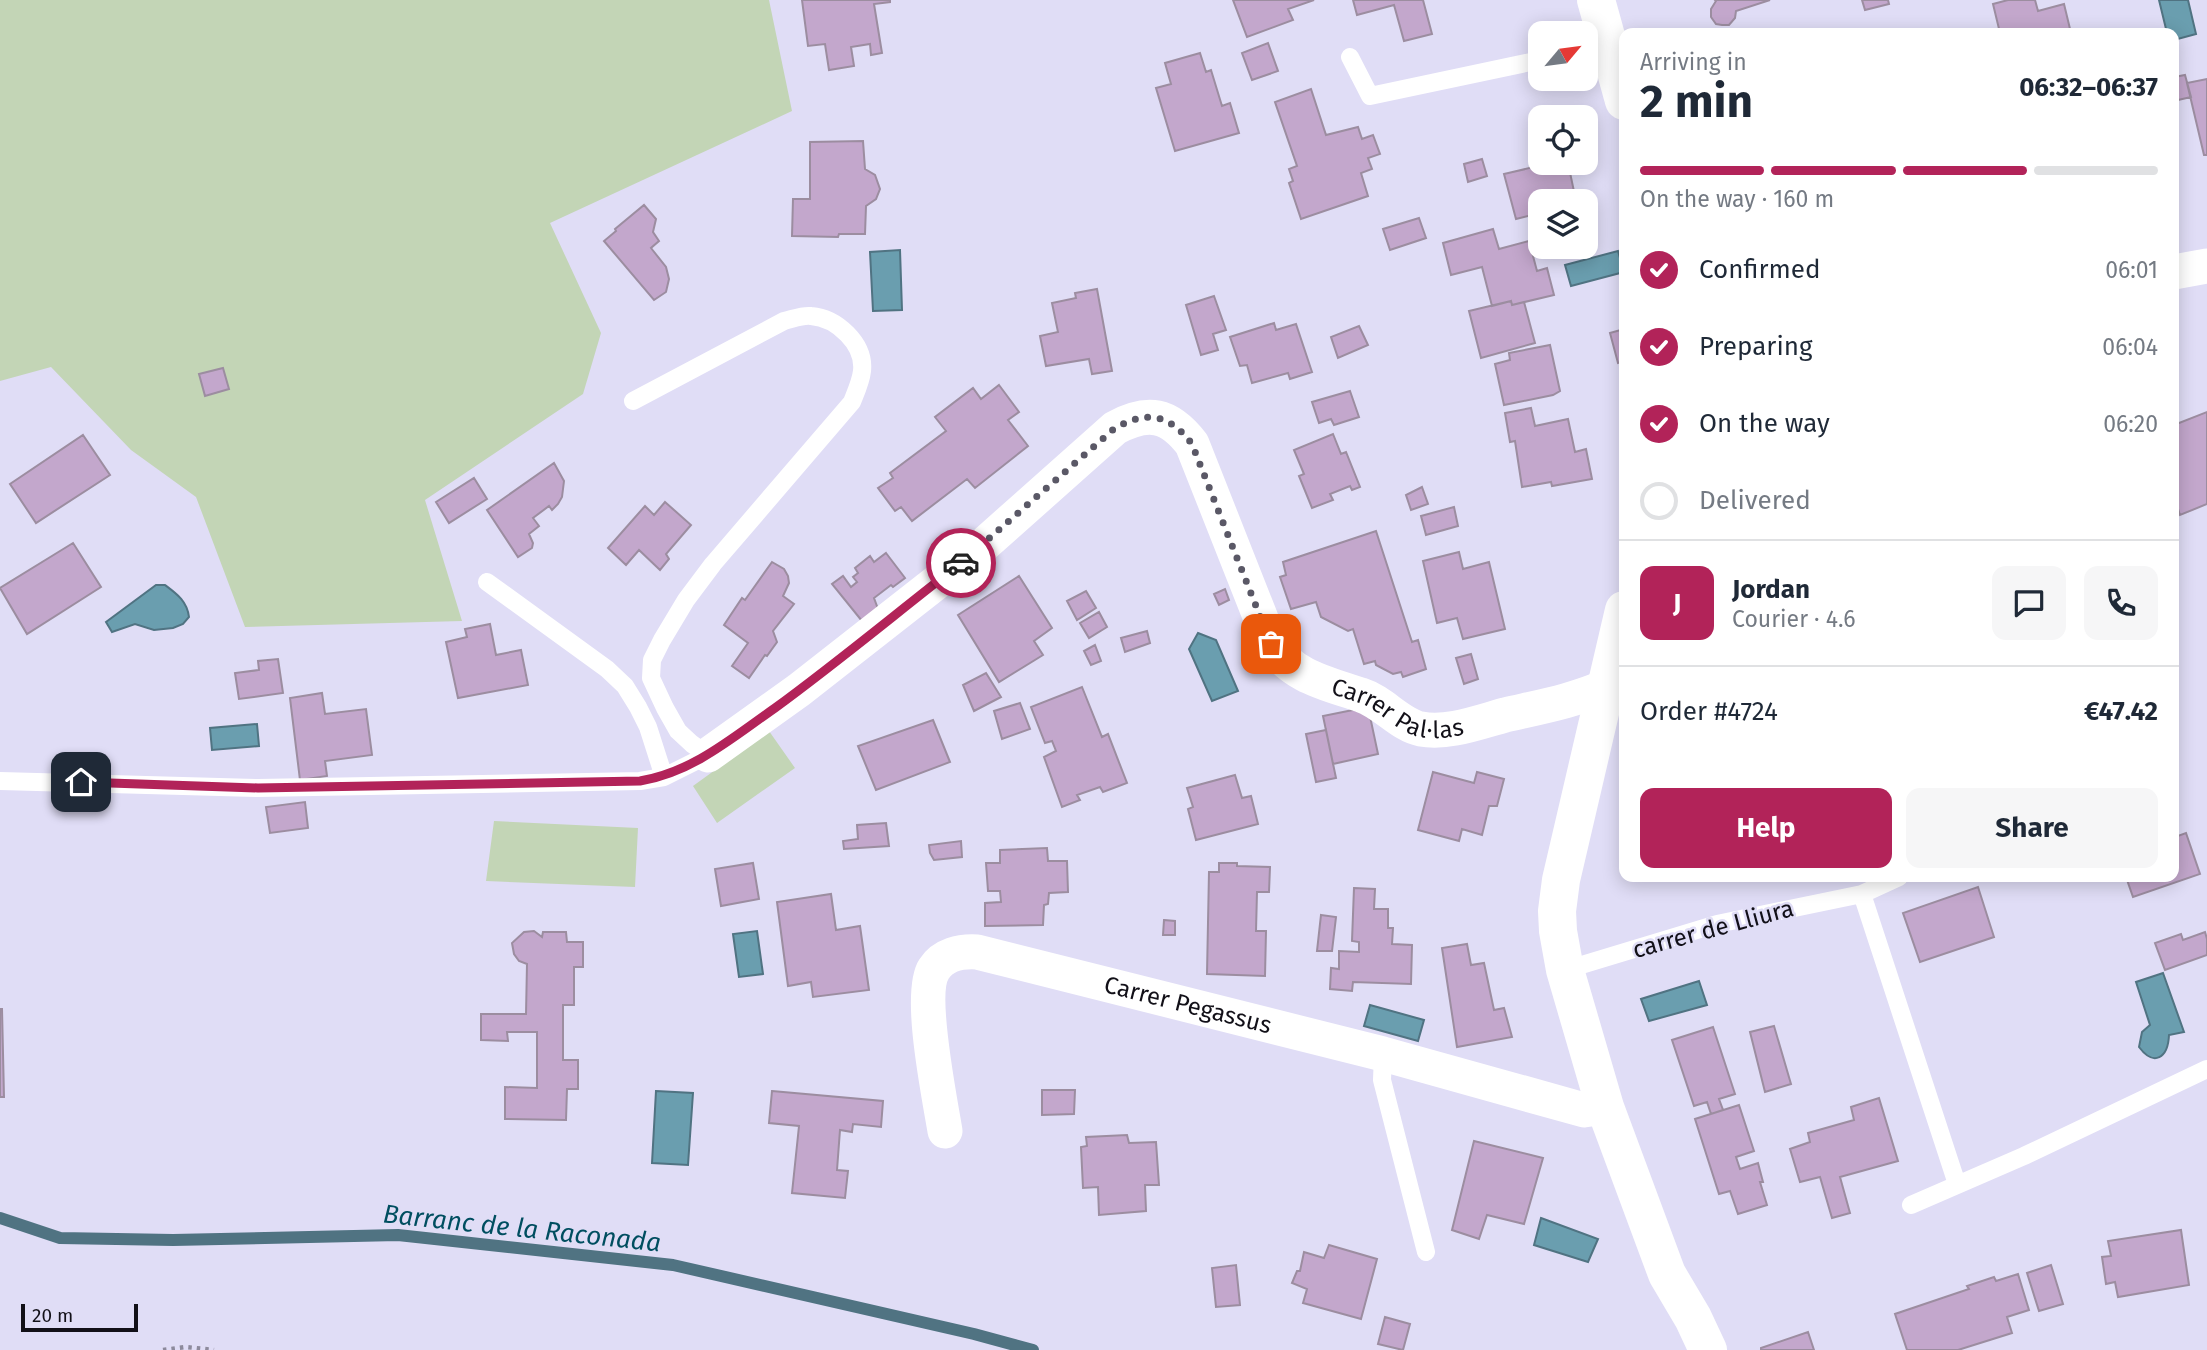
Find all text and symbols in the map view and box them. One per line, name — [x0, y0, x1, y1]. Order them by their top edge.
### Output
north arrow — [1528, 21, 1598, 91]
map controls — [1528, 21, 1598, 259]
text: Arriving in — [1640, 48, 1747, 76]
text: 06:32–06:37 — [2019, 72, 2158, 103]
text: 2 min — [1640, 74, 1753, 129]
button: locate — [1528, 105, 1598, 175]
text: On the way · 160 m — [1640, 185, 1834, 213]
button: layers — [1528, 189, 1598, 259]
icon: check — [1640, 251, 1678, 289]
text: Confirmed — [1699, 254, 1820, 285]
text: 06:01 — [2105, 256, 2158, 284]
icon: check — [1640, 328, 1678, 366]
text: Preparing — [1699, 331, 1812, 362]
text: 06:04 — [2102, 333, 2158, 361]
icon: check — [1640, 405, 1678, 443]
text: On the way — [1699, 408, 1830, 439]
text: 06:20 — [2103, 410, 2158, 438]
text: Delivered — [1699, 485, 1811, 516]
courier — [926, 528, 996, 598]
icon: car — [942, 544, 980, 582]
button: chat — [1992, 566, 2066, 640]
button: phone — [2084, 566, 2158, 640]
text: Jordan — [1732, 574, 1810, 605]
text: J — [1673, 588, 1681, 619]
text: Courier · 4.6 — [1732, 605, 1856, 633]
pin — [1241, 614, 1301, 674]
icon: bag — [1252, 625, 1290, 663]
street label: Carrer Pal·las — [1328, 672, 1466, 744]
text: Order #4724 — [1640, 696, 1778, 727]
text: €47.42 — [2084, 696, 2158, 727]
pin — [51, 752, 111, 812]
icon: home — [62, 763, 100, 801]
button: Help — [1640, 788, 1892, 868]
button: Share — [1906, 788, 2158, 868]
street label: carrer de Lliura — [1629, 894, 1797, 964]
street label: Carrer Pegassus — [1101, 971, 1274, 1039]
water label: Barranc de la Raconada — [381, 1198, 662, 1259]
scale bar — [21, 1301, 138, 1333]
text: 20 m — [32, 1304, 73, 1327]

